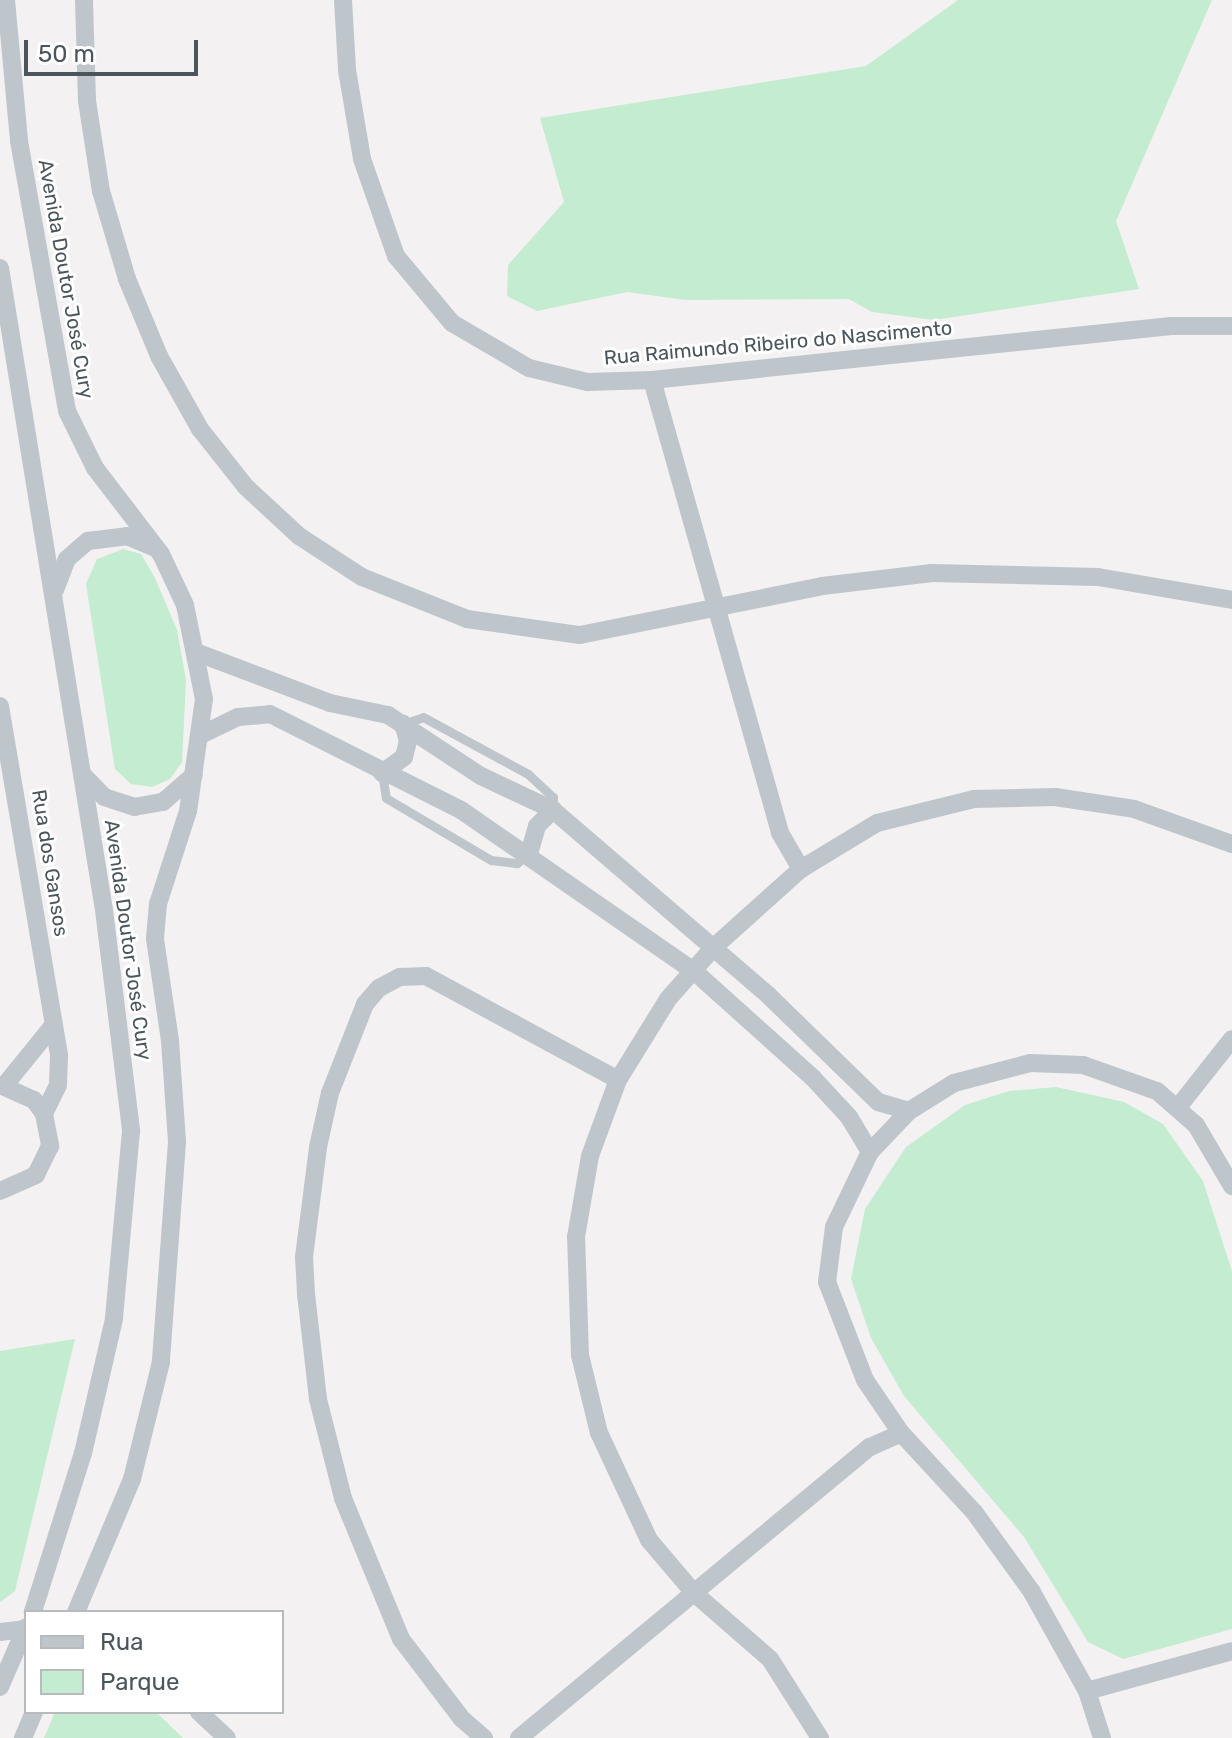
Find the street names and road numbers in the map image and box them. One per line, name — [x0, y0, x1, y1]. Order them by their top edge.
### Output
street label: Avenida Doutor José Cury — [33, 157, 99, 401]
street label: Rua Raimundo Ribeiro do Nascimento — [603, 316, 953, 370]
street label: Rua dos Gansos — [27, 788, 73, 938]
street label: Avenida Doutor José Cury — [99, 818, 157, 1062]

